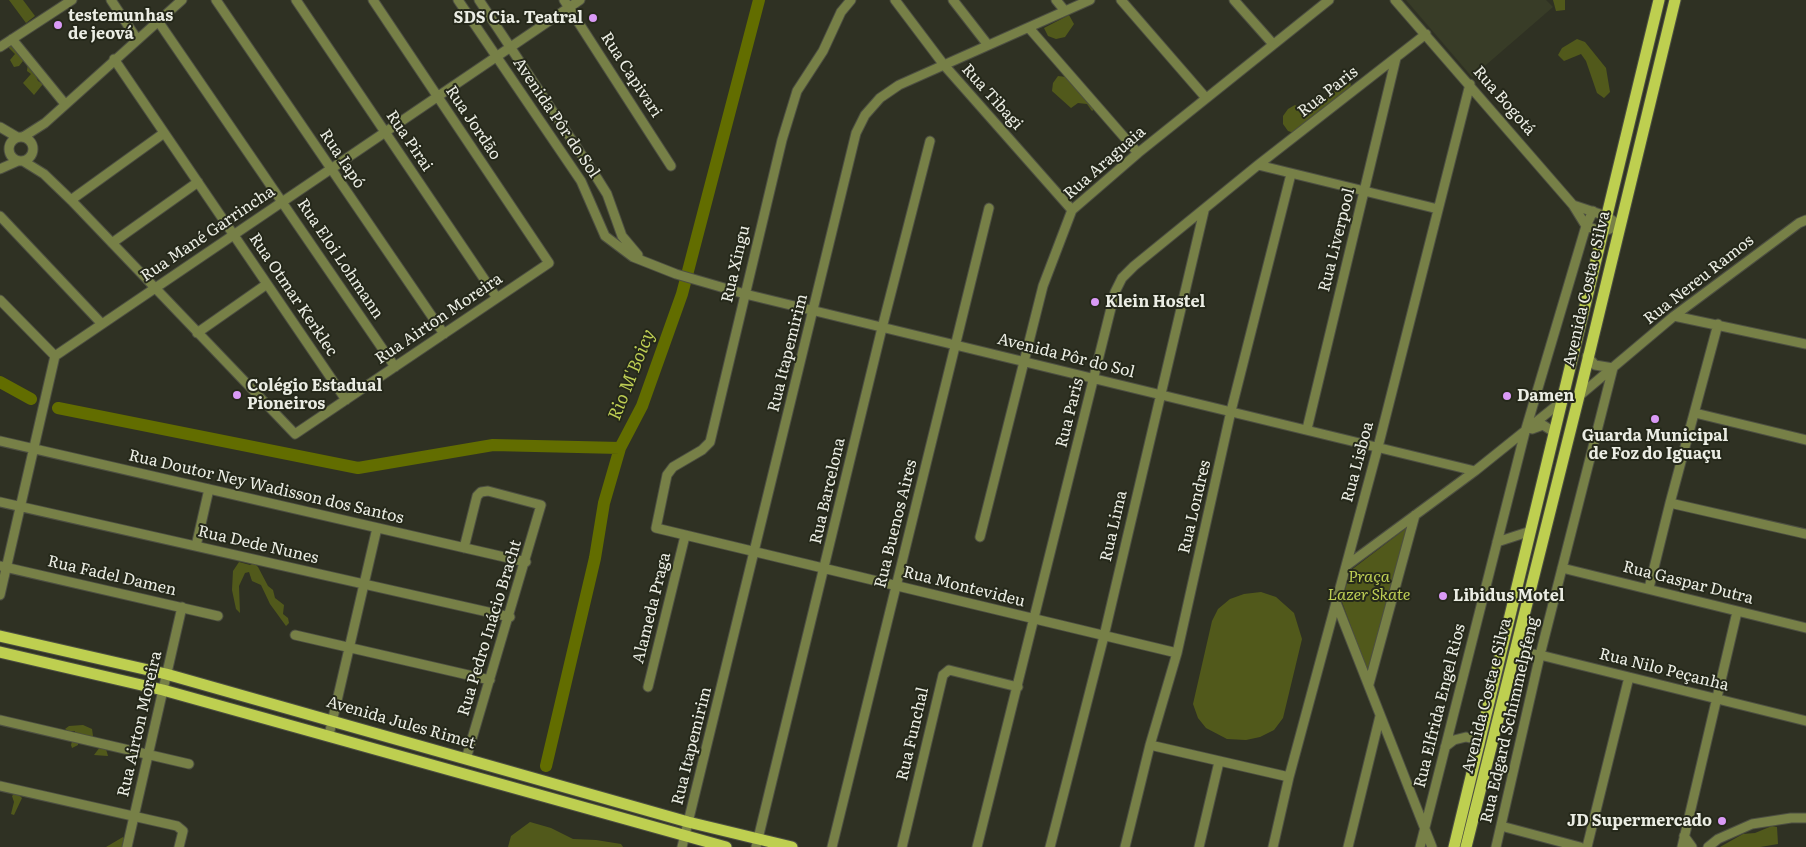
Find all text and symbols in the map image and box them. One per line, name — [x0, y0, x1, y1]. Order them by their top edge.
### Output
place label: testemunhas de jeová — [68, 6, 173, 44]
place label: SDS Cia. Teatral — [454, 8, 583, 28]
marker: SDS Cia. Teatral — [587, 12, 599, 24]
marker: testemunhas de jeová — [52, 19, 64, 31]
street label: Rua Capivari — [596, 29, 666, 121]
street label: Avenida Pôr do Sol — [509, 54, 603, 182]
street label: Rua Tibagi — [957, 60, 1027, 134]
street label: Rua Bogotá — [1469, 62, 1539, 140]
street label: Rua Paris — [1294, 63, 1362, 121]
street label: Rua Jordão — [441, 82, 505, 164]
street label: Rua Pirai — [382, 107, 436, 175]
street label: Rua Araguaia — [1060, 122, 1150, 204]
street label: Rua Iapó — [315, 126, 369, 192]
street label: Rua Mané Garrincha — [137, 182, 279, 286]
street label: Rua Liverpool — [1315, 186, 1359, 294]
street label: Rua Eloi Lohmann — [293, 195, 387, 323]
street label: Avenida Costa e Silva — [1560, 209, 1614, 369]
street label: Rua Xingu — [718, 223, 754, 305]
street label: Rua Otmar Kerklec — [245, 230, 341, 360]
street label: Rua Nereu Ramos — [1640, 231, 1758, 329]
street label: Rua Airton Moreira — [372, 269, 506, 369]
street label: Rua Itapemirim — [764, 292, 812, 414]
place label: Klein Hostel — [1105, 292, 1205, 312]
marker: Klein Hostel — [1089, 296, 1101, 308]
water label: Rio M'Boicy — [604, 326, 660, 424]
street label: Avenida Pôr do Sol — [995, 330, 1137, 382]
place label: Colégio Estadual Pioneiros — [247, 376, 382, 414]
street label: Rua Paris — [1052, 376, 1088, 450]
place label: Damen — [1517, 386, 1574, 406]
marker: Colégio Estadual Pioneiros — [231, 389, 243, 401]
marker: Damen — [1501, 390, 1513, 402]
marker: Guarda Municipal de Foz do Iguaçu — [1649, 413, 1661, 425]
street label: Rua Lisboa — [1338, 419, 1378, 505]
place label: Guarda Municipal de Foz do Iguaçu — [1582, 426, 1728, 464]
street label: Rua Barcelona — [806, 436, 850, 546]
street label: Rua Doutor Ney Wadisson dos Santos — [127, 446, 405, 528]
street label: Rua Buenos Aires — [871, 458, 921, 590]
street label: Rua Londres — [1175, 458, 1215, 556]
street label: Rua Lima — [1096, 489, 1132, 563]
street label: Rua Dede Nunes — [196, 522, 320, 568]
street label: Rua Pedro Inácio Bracht — [454, 538, 526, 718]
street label: Alameda Praga — [629, 550, 675, 666]
street label: Rua Fadel Damen — [46, 552, 178, 600]
street label: Rua Gaspar Dutra — [1621, 557, 1755, 609]
street label: Rua Montevideu — [901, 563, 1027, 611]
park label: Praça Lazer Skate — [1328, 567, 1410, 605]
place label: Libidus Motel — [1453, 586, 1564, 606]
marker: Libidus Motel — [1437, 590, 1449, 602]
street label: Rua Edgard Schimmelpfeng — [1477, 615, 1543, 825]
street label: Avenida Costa e Silva — [1458, 616, 1516, 776]
street label: Rua Elfrida Engel Rios — [1410, 622, 1470, 790]
street label: Rua Nilo Peçanha — [1597, 645, 1731, 695]
street label: Rua Airton Moreira — [114, 649, 166, 799]
street label: Rua Itapemirim — [668, 685, 716, 807]
street label: Rua Funchal — [893, 685, 933, 783]
street label: Avenida Jules Rimet — [324, 693, 478, 753]
place label: JD Supermercado — [1567, 811, 1712, 831]
marker: JD Supermercado — [1716, 815, 1728, 827]

